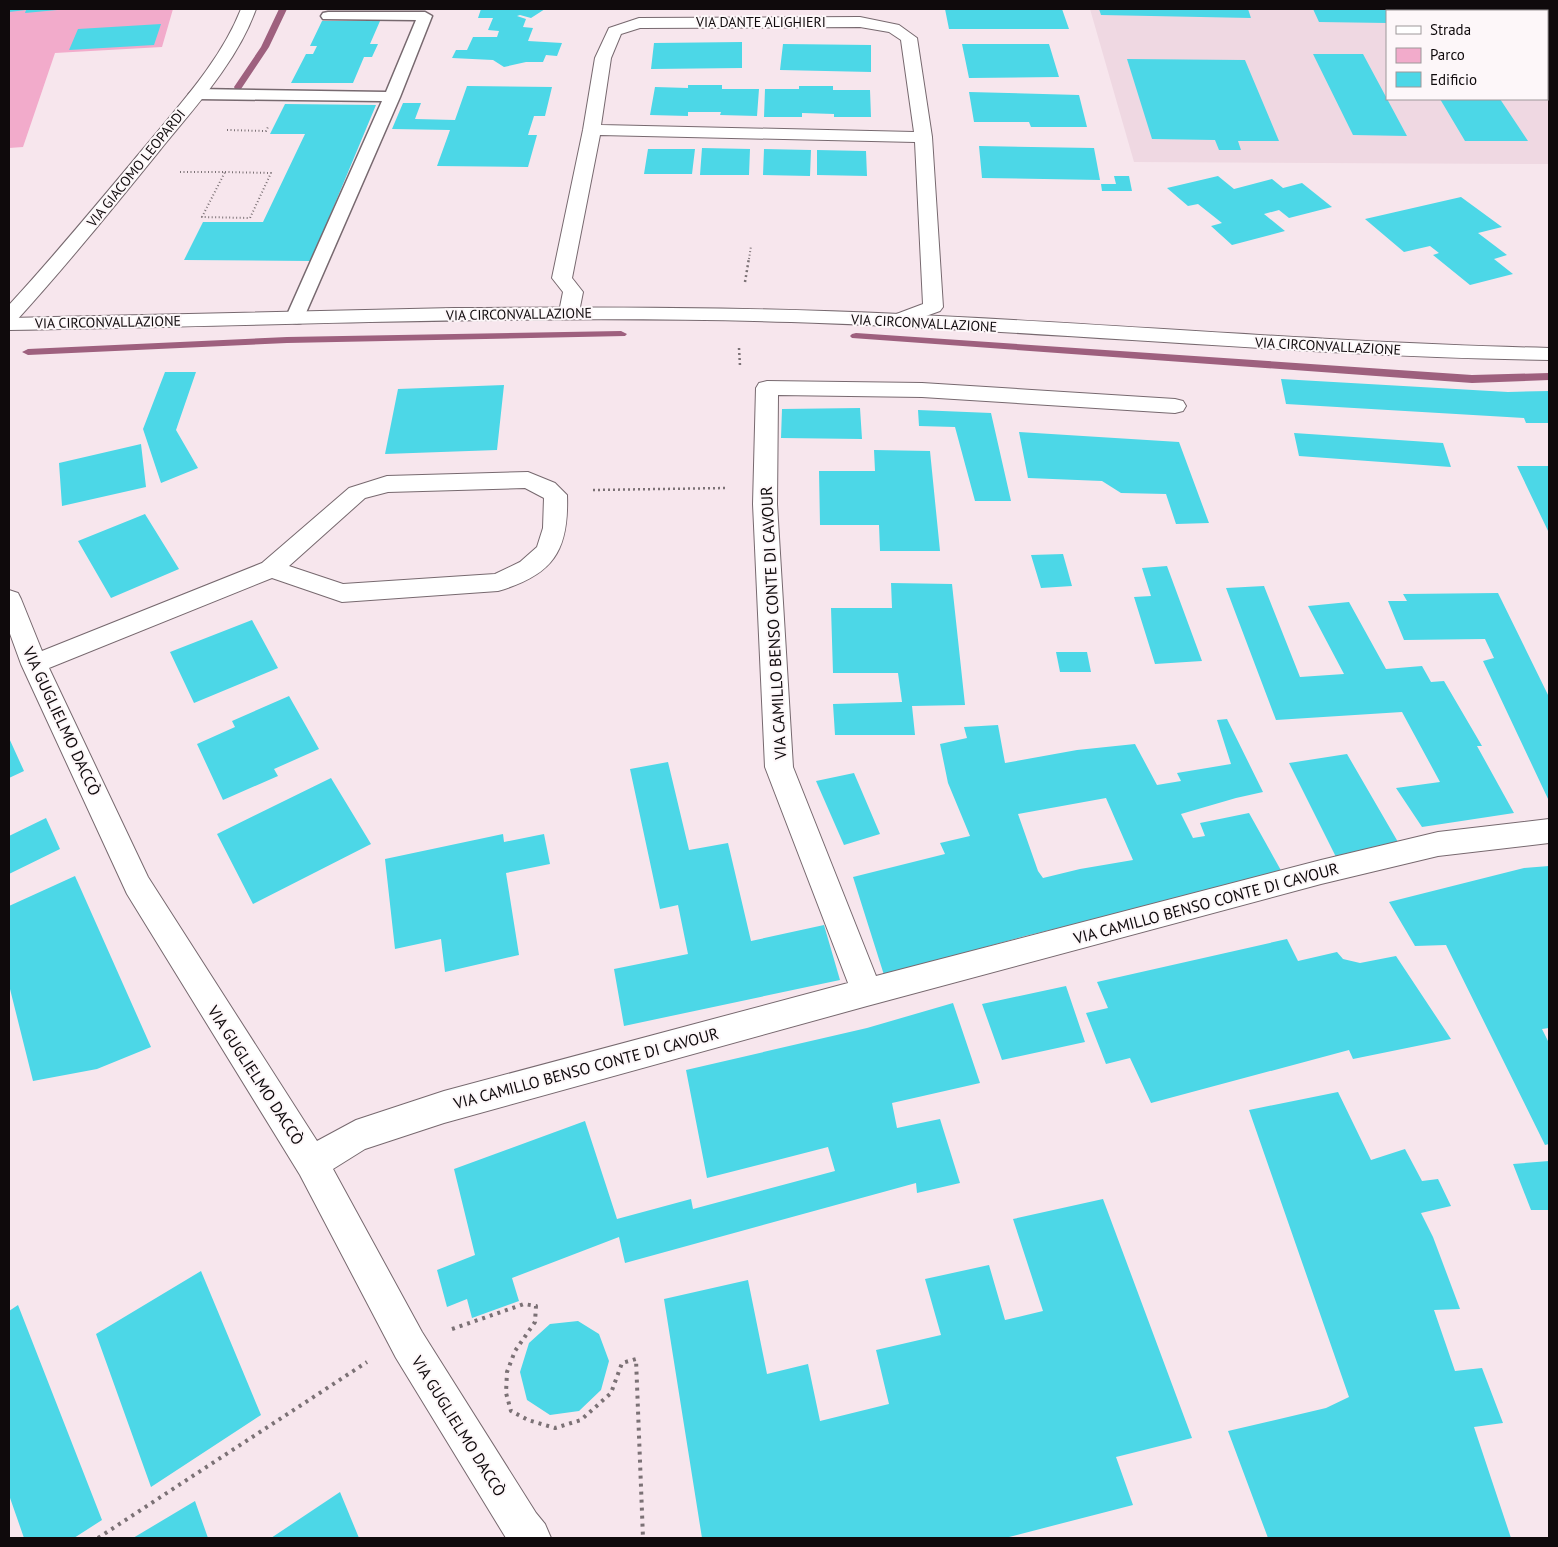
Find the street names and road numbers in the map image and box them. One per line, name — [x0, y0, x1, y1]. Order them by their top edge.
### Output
street label: VIA DANTE ALIGHIERI — [695, 13, 826, 31]
street label: VIA GIACOMO LEOPARDI — [82, 105, 189, 231]
street label: VIA CIRCONVALLAZIONE — [445, 304, 592, 324]
street label: VIA CIRCONVALLAZIONE — [850, 310, 997, 336]
street label: VIA CIRCONVALLAZIONE — [34, 312, 181, 332]
street label: VIA CIRCONVALLAZIONE — [1254, 333, 1401, 359]
street label: VIA CAMILLO BENSO CONTE DI CAVOUR — [756, 486, 790, 761]
street label: VIA GUGLIELMO DACCÒ — [18, 643, 105, 799]
street label: VIA CAMILLO BENSO CONTE DI CAVOUR — [1070, 858, 1341, 948]
street label: VIA GUGLIELMO DACCÒ — [203, 1001, 308, 1148]
street label: VIA CAMILLO BENSO CONTE DI CAVOUR — [450, 1023, 721, 1113]
street label: VIA GUGLIELMO DACCÒ — [407, 1351, 510, 1500]

